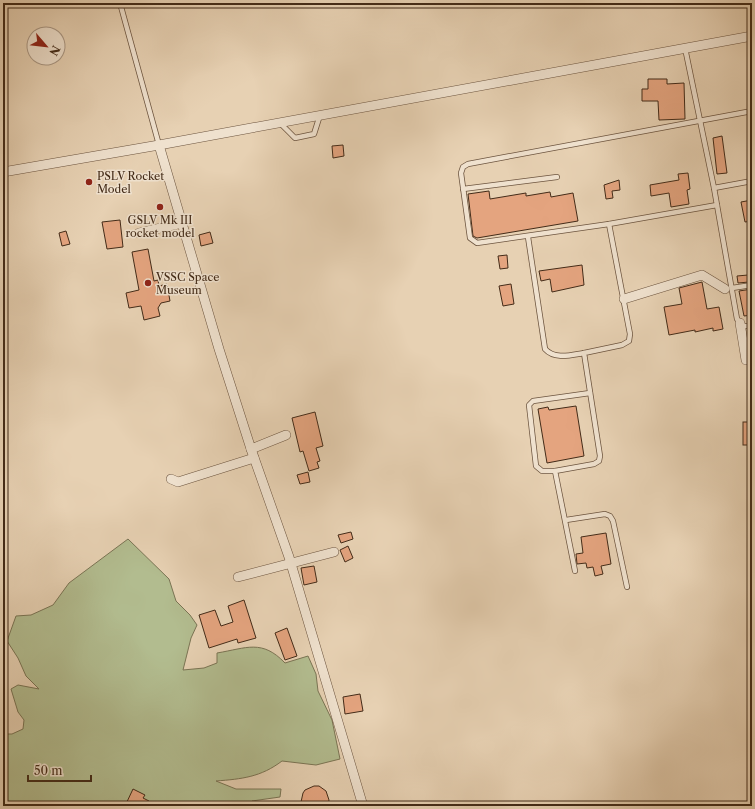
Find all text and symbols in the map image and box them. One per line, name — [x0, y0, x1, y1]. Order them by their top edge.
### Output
north arrow — [26, 26, 66, 66]
text: N — [46, 43, 63, 59]
place label: PSLV Rocket Model — [97, 169, 164, 196]
marker: PSLV Rocket Model — [84, 177, 94, 187]
marker: GSLV Mk III rocket model — [155, 202, 165, 212]
place label: GSLV Mk III rocket model — [125, 213, 195, 240]
place label: VSSC Space Museum — [155, 270, 219, 297]
marker: VSSC Space Museum — [143, 278, 153, 288]
scale bar — [28, 757, 91, 783]
text: 50 m — [34, 763, 63, 778]

